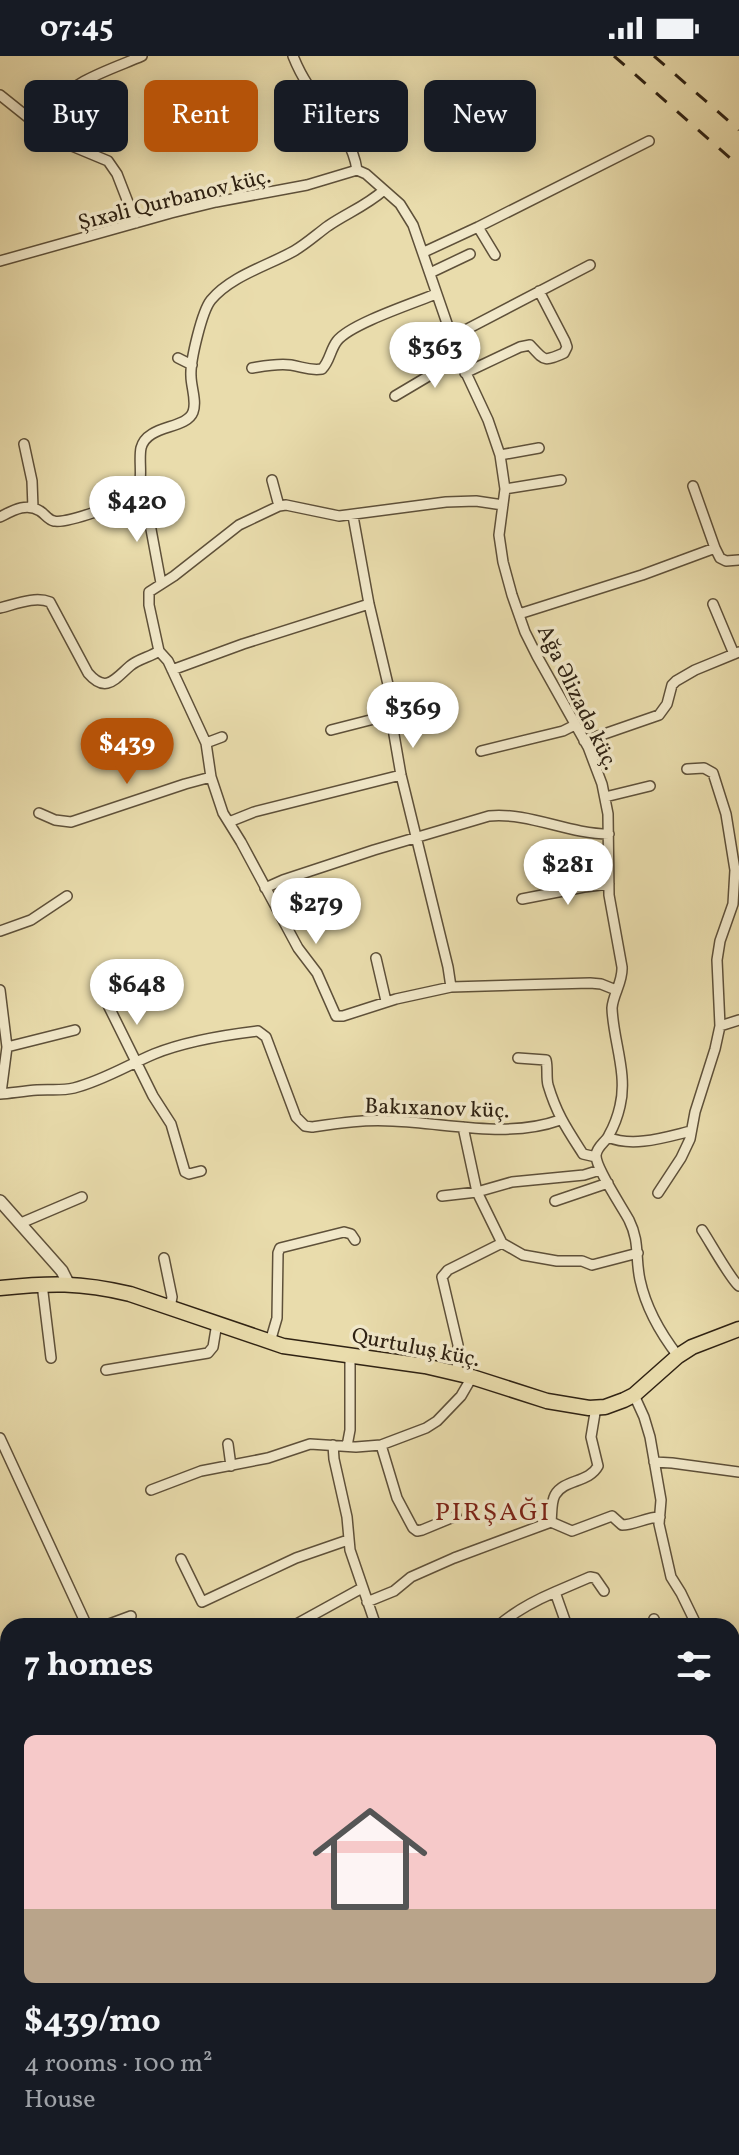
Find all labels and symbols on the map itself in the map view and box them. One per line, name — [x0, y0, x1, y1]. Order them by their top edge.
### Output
street label: Şıxəli Qurbanov küç. — [75, 161, 274, 239]
pin: $363 — [388, 322, 482, 390]
pin: $420 — [90, 476, 184, 544]
street label: Ağa Əlizadə küç. — [528, 620, 625, 776]
pin: $369 — [366, 682, 460, 750]
pin: $439 — [80, 718, 174, 786]
pin: $281 — [521, 839, 615, 907]
pin: $279 — [269, 878, 363, 946]
pin: $648 — [90, 959, 184, 1027]
street label: Bakıxanov küç. — [364, 1091, 510, 1128]
street label: Qurtuluş küç. — [349, 1321, 482, 1376]
district label: PIRŞAĞI — [435, 1495, 551, 1531]

